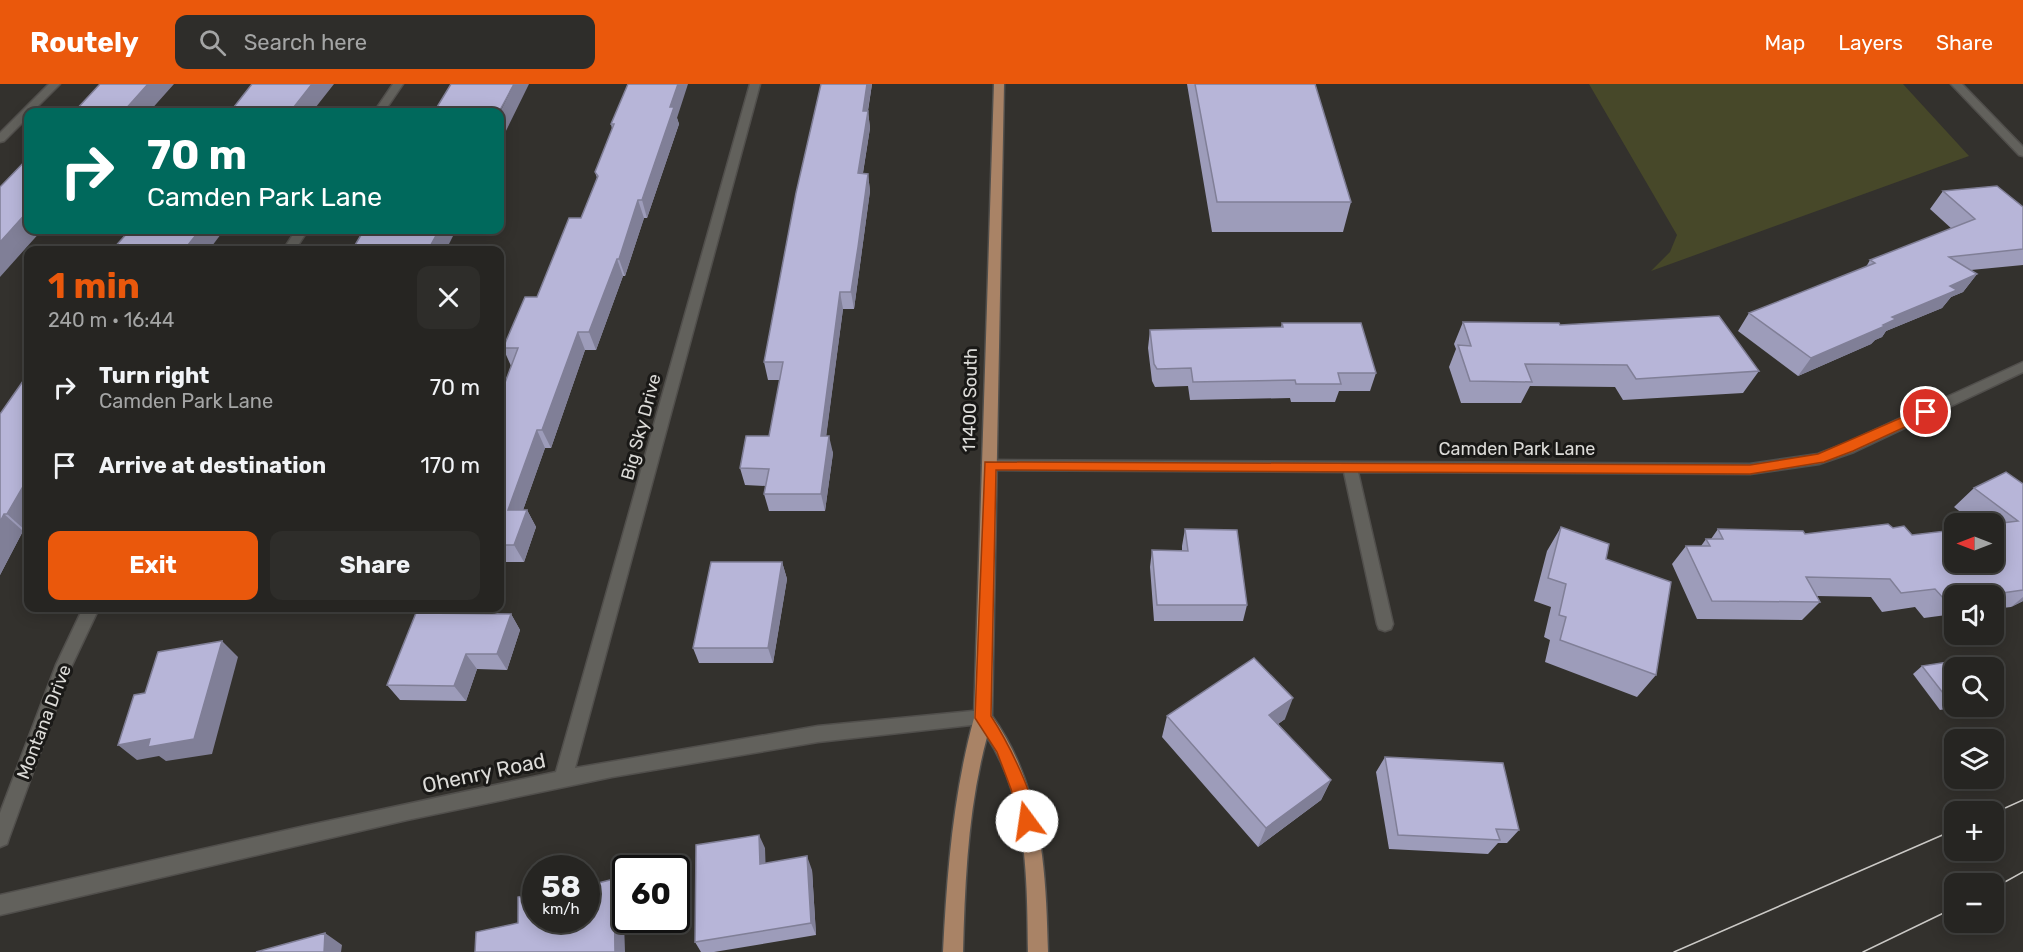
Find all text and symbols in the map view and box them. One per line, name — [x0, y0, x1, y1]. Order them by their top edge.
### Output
search box — [175, 15, 595, 69]
text: Routely — [30, 26, 139, 59]
icon: search — [196, 26, 229, 59]
text: Search here — [244, 29, 367, 56]
text: Map — [1764, 30, 1805, 55]
text: Layers — [1838, 30, 1903, 55]
text: Share — [1936, 30, 1993, 55]
text: 70 m — [147, 130, 247, 180]
icon: right — [48, 132, 126, 210]
text: Camden Park Lane — [147, 181, 382, 213]
text: 1 min — [48, 264, 140, 307]
button: close — [417, 266, 480, 329]
text: 240 m · 16:44 — [48, 308, 174, 332]
street label: 11400 South — [958, 348, 982, 452]
text: Turn right — [99, 362, 209, 389]
icon: right — [48, 371, 81, 404]
street label: Big Sky Drive — [616, 371, 666, 483]
text: 70 m — [430, 374, 480, 401]
pin — [1900, 386, 1951, 437]
text: Camden Park Lane — [99, 389, 273, 413]
icon: arrive — [1909, 395, 1942, 428]
street label: Camden Park Lane — [1439, 438, 1595, 460]
icon: arrive — [48, 449, 81, 482]
text: Arrive at destination — [99, 452, 326, 479]
text: 170 m — [420, 452, 480, 479]
north arrow — [1944, 513, 2004, 573]
map controls — [1944, 513, 2004, 933]
button: Exit — [48, 531, 258, 600]
button: Share — [270, 531, 480, 600]
button: sound — [1944, 585, 2004, 645]
button: search — [1944, 657, 2004, 717]
street label: Montana Drive — [12, 662, 76, 782]
button: layers — [1944, 729, 2004, 789]
street label: Ohenry Road — [420, 747, 548, 798]
position arrow — [995, 789, 1059, 853]
button: + — [1944, 801, 2004, 861]
speed limit sign: 60 — [612, 855, 690, 933]
text: 58 — [541, 869, 581, 905]
button: − — [1944, 873, 2004, 933]
text: km/h — [542, 900, 580, 918]

